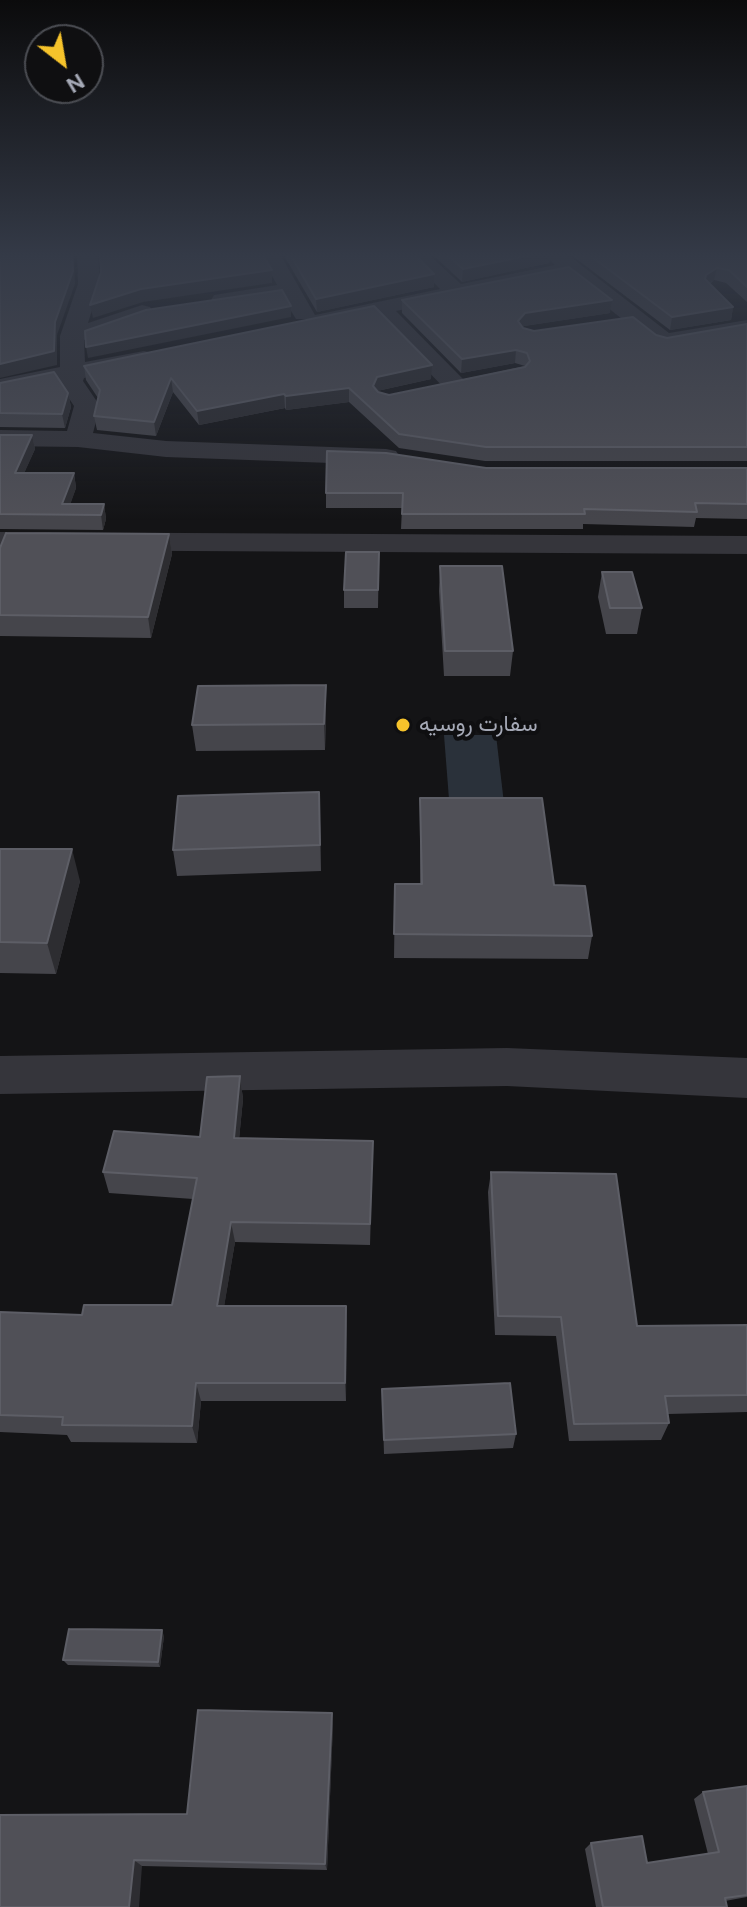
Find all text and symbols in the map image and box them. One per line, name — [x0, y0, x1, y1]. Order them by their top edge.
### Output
north arrow — [24, 24, 104, 104]
text: N — [61, 67, 90, 100]
place label: سفارت روسیه — [419, 712, 538, 738]
marker: سفارت روسیه — [394, 716, 412, 734]

